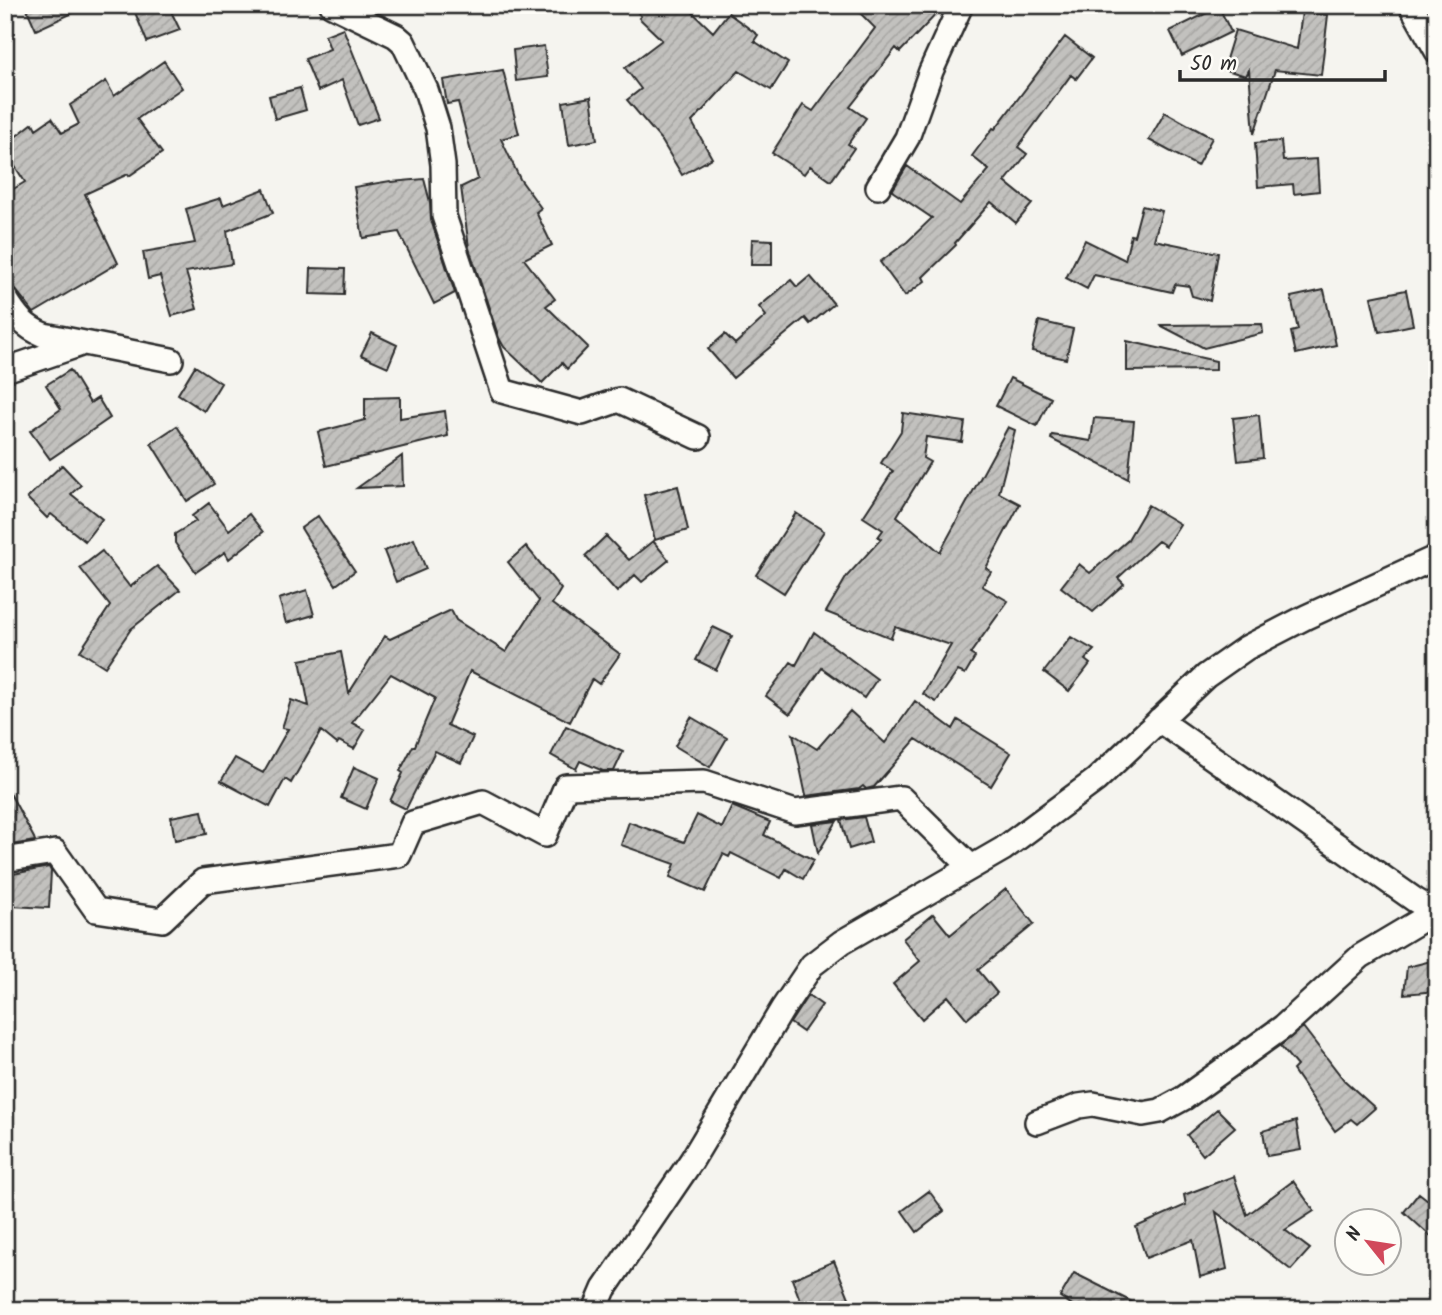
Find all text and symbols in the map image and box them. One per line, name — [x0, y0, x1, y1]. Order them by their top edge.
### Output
scale bar — [1180, 38, 1384, 82]
text: 50 m — [1190, 48, 1237, 81]
north arrow — [1334, 1206, 1404, 1276]
text: N — [1339, 1222, 1371, 1247]

